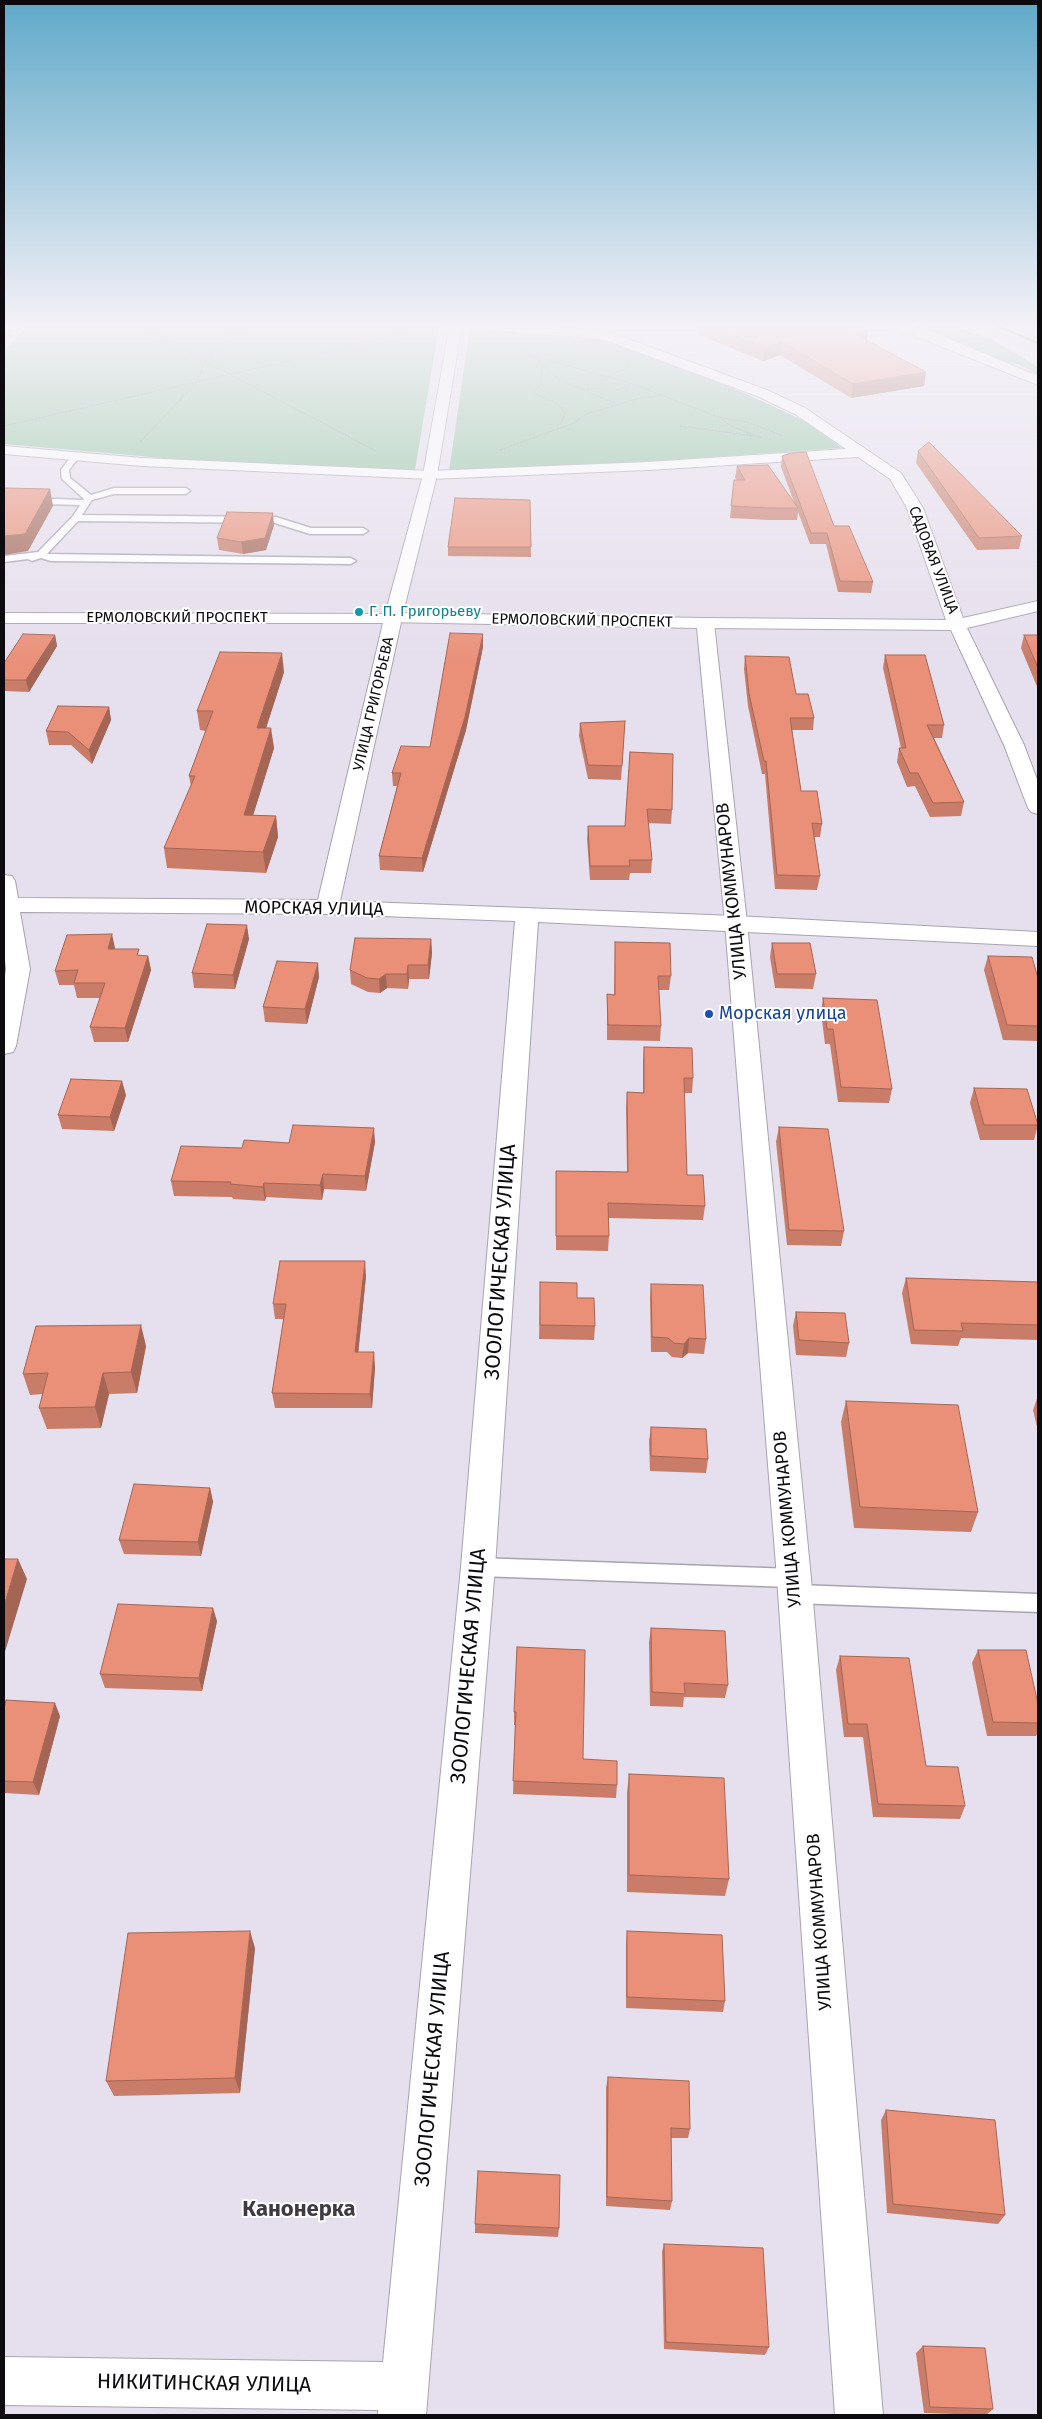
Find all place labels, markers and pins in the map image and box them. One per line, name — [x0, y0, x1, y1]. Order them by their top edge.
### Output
place label: Г. П. Григорьеву — [369, 603, 481, 621]
marker: Г. П. Григорьеву — [353, 606, 365, 618]
place label: Морская улица — [719, 1003, 847, 1025]
marker: Морская улица — [703, 1008, 715, 1020]

